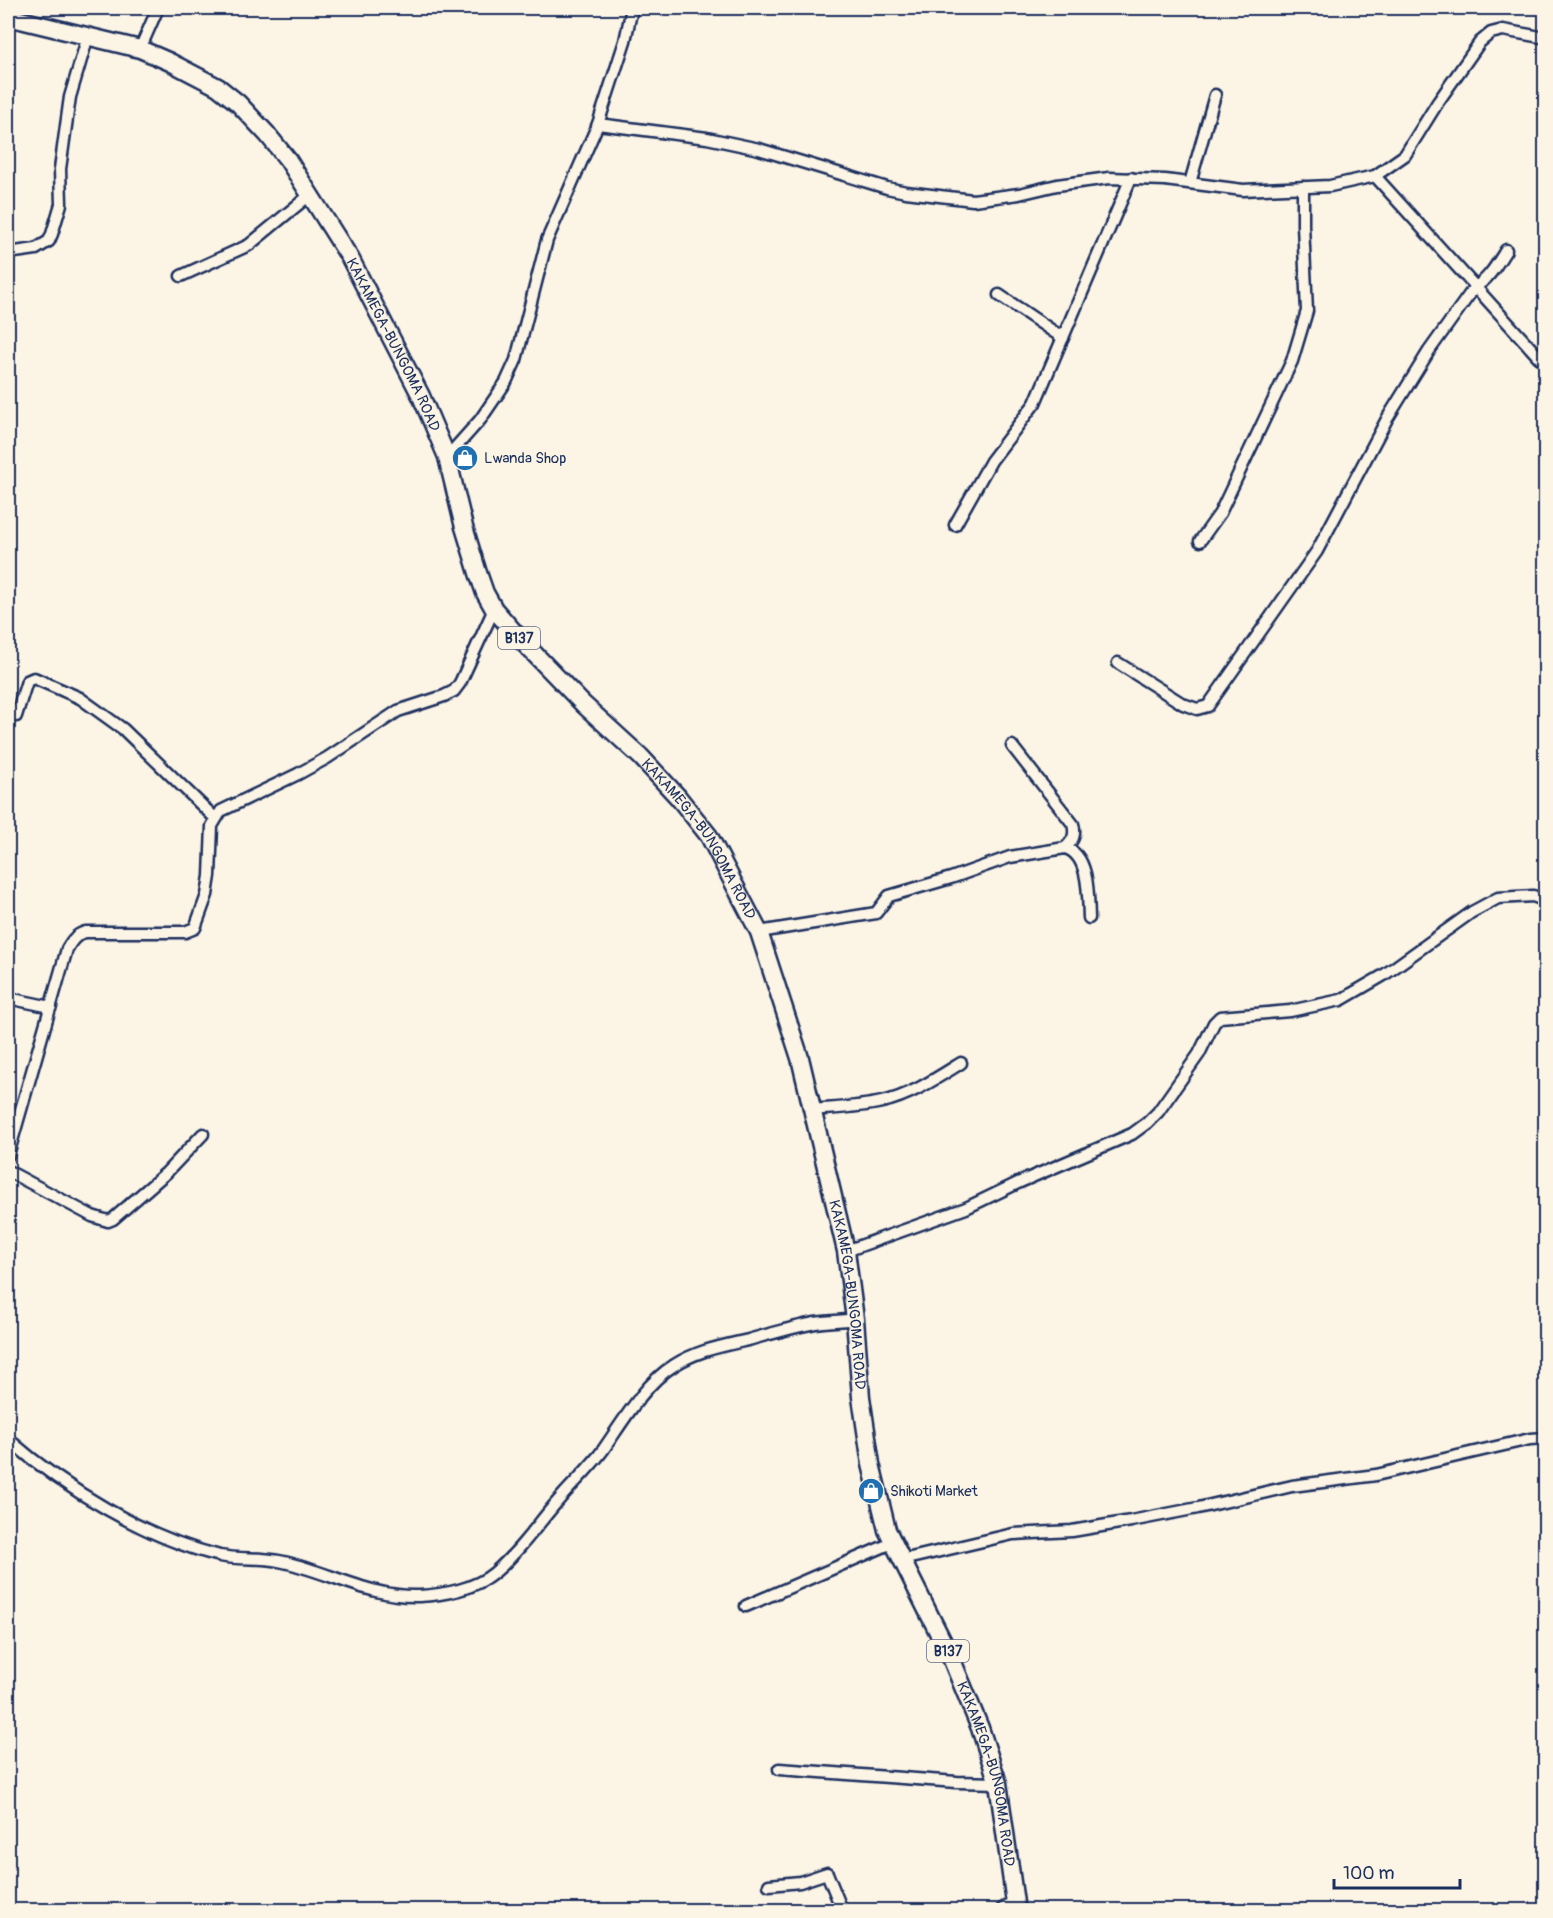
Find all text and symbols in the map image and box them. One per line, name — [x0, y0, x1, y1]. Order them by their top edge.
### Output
street label: KAKAMEGA-BUNGOMA ROAD — [342, 255, 444, 434]
shop icon: Lwanda Shop — [450, 443, 480, 473]
place label: Lwanda Shop — [484, 449, 566, 468]
road number: B137 — [498, 627, 540, 649]
street label: KAKAMEGA-BUNGOMA ROAD — [638, 754, 760, 922]
street label: KAKAMEGA-BUNGOMA ROAD — [825, 1198, 870, 1390]
shop icon: Shikoti Market — [856, 1476, 886, 1506]
place label: Shikoti Market — [890, 1482, 979, 1501]
road number: B137 — [927, 1640, 969, 1662]
street label: KAKAMEGA-BUNGOMA ROAD — [952, 1678, 1019, 1868]
scale bar — [1334, 1852, 1460, 1890]
text: 100 m — [1343, 1862, 1395, 1885]

